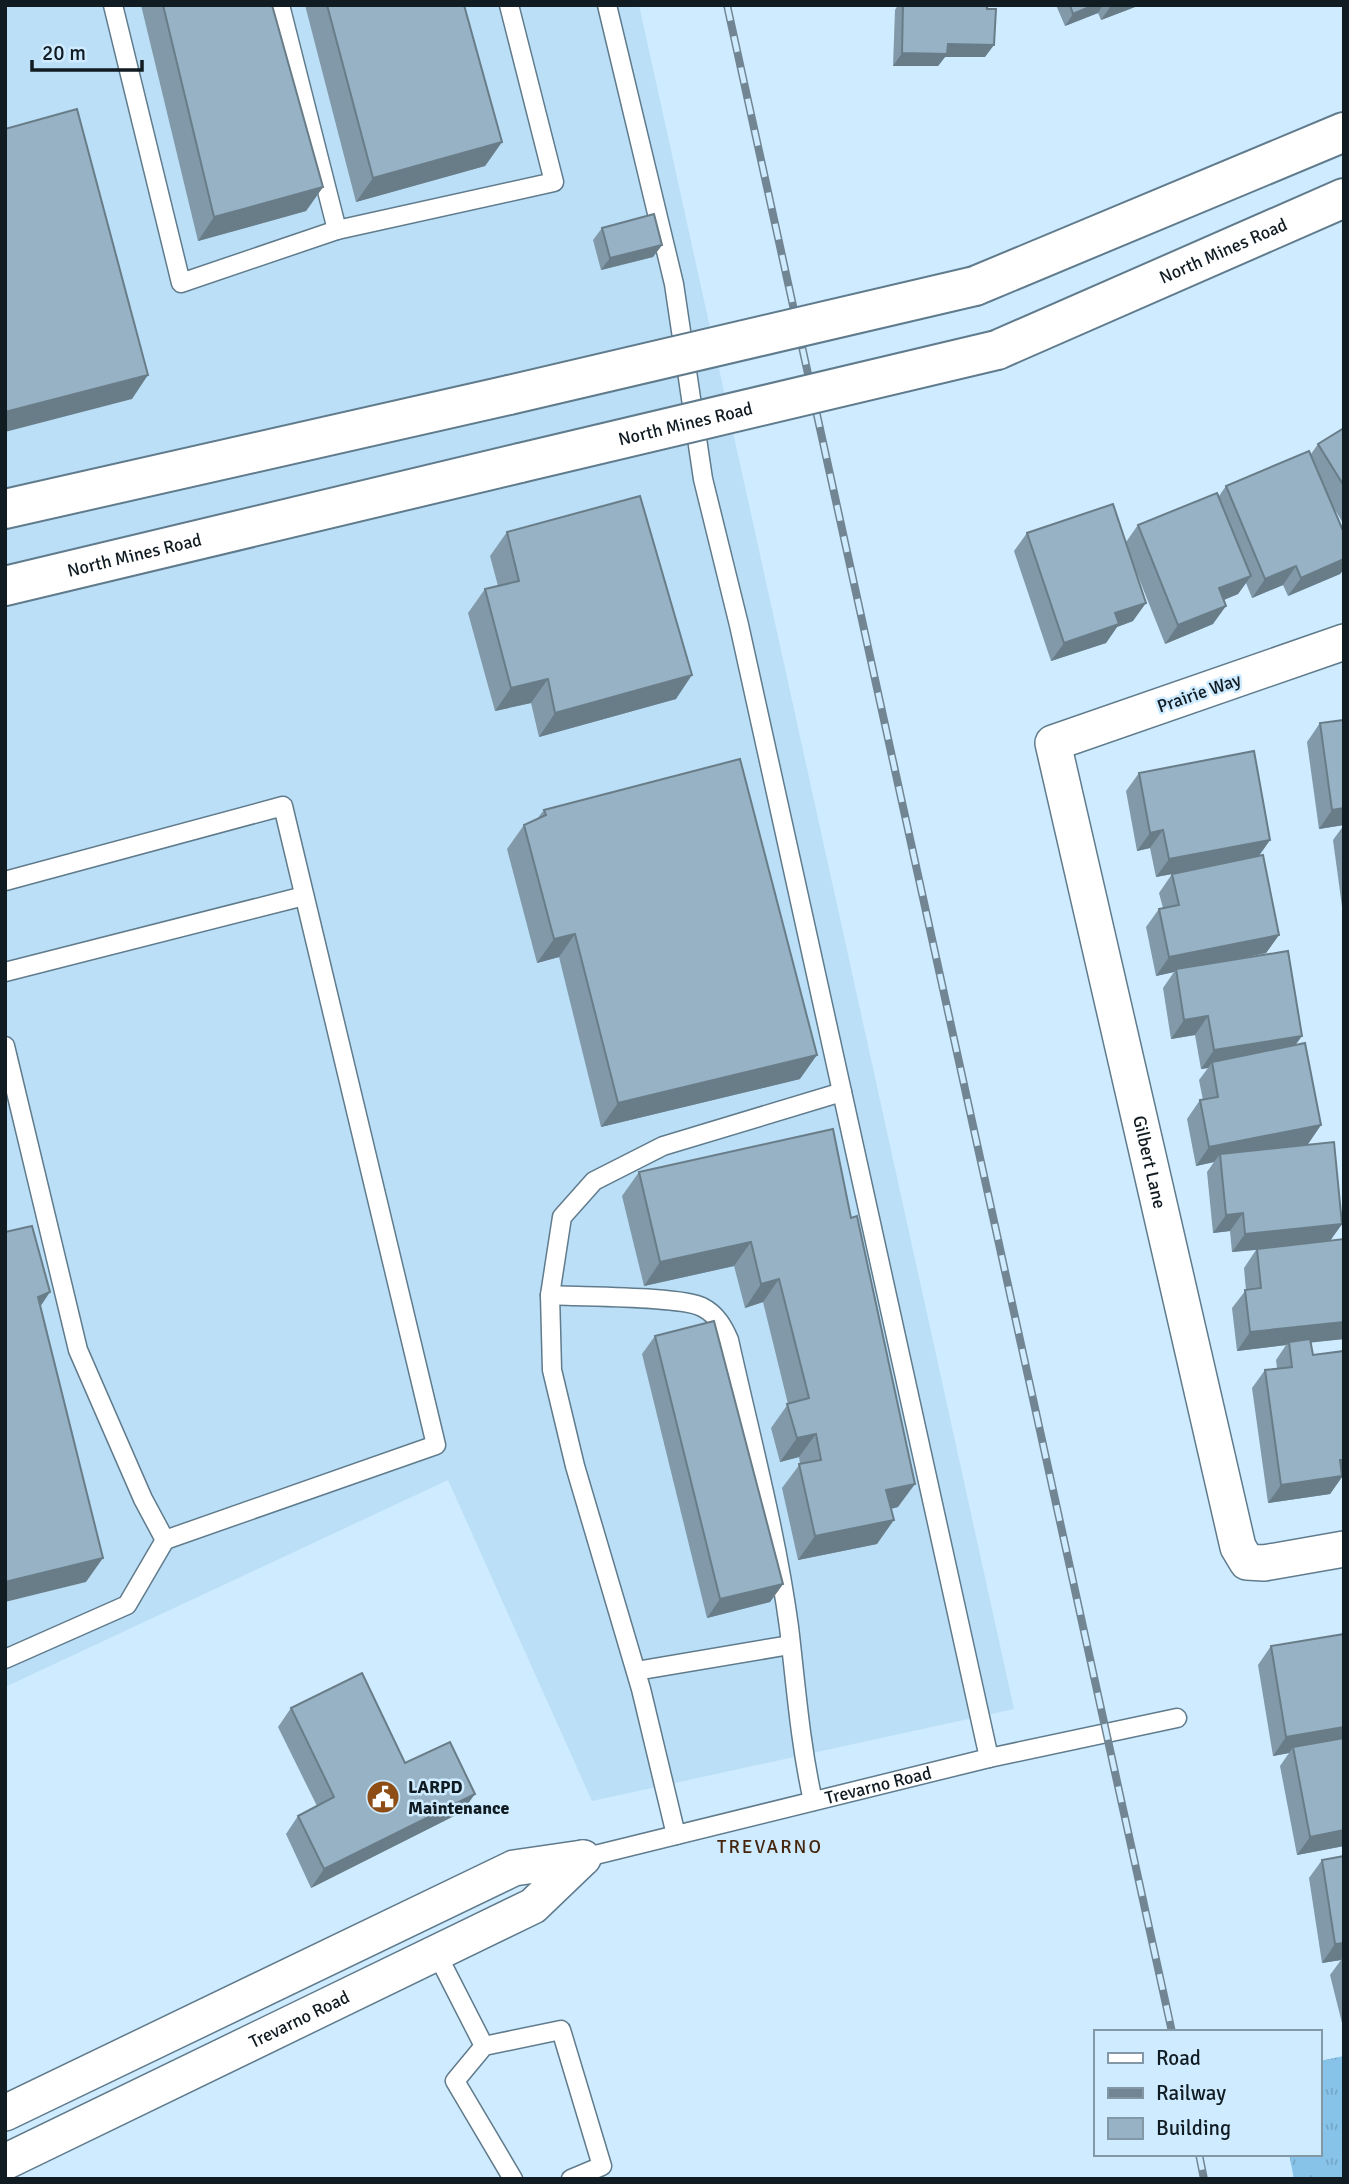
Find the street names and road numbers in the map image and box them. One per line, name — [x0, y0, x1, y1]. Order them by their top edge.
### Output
street label: North Mines Road — [1156, 213, 1291, 289]
street label: North Mines Road — [616, 397, 755, 450]
street label: North Mines Road — [65, 528, 204, 582]
street label: Prairie Way — [1154, 668, 1244, 718]
street label: Gilbert Lane — [1128, 1113, 1171, 1211]
street label: Trevarno Road — [823, 1762, 934, 1809]
street label: Trevarno Road — [246, 1986, 353, 2053]

